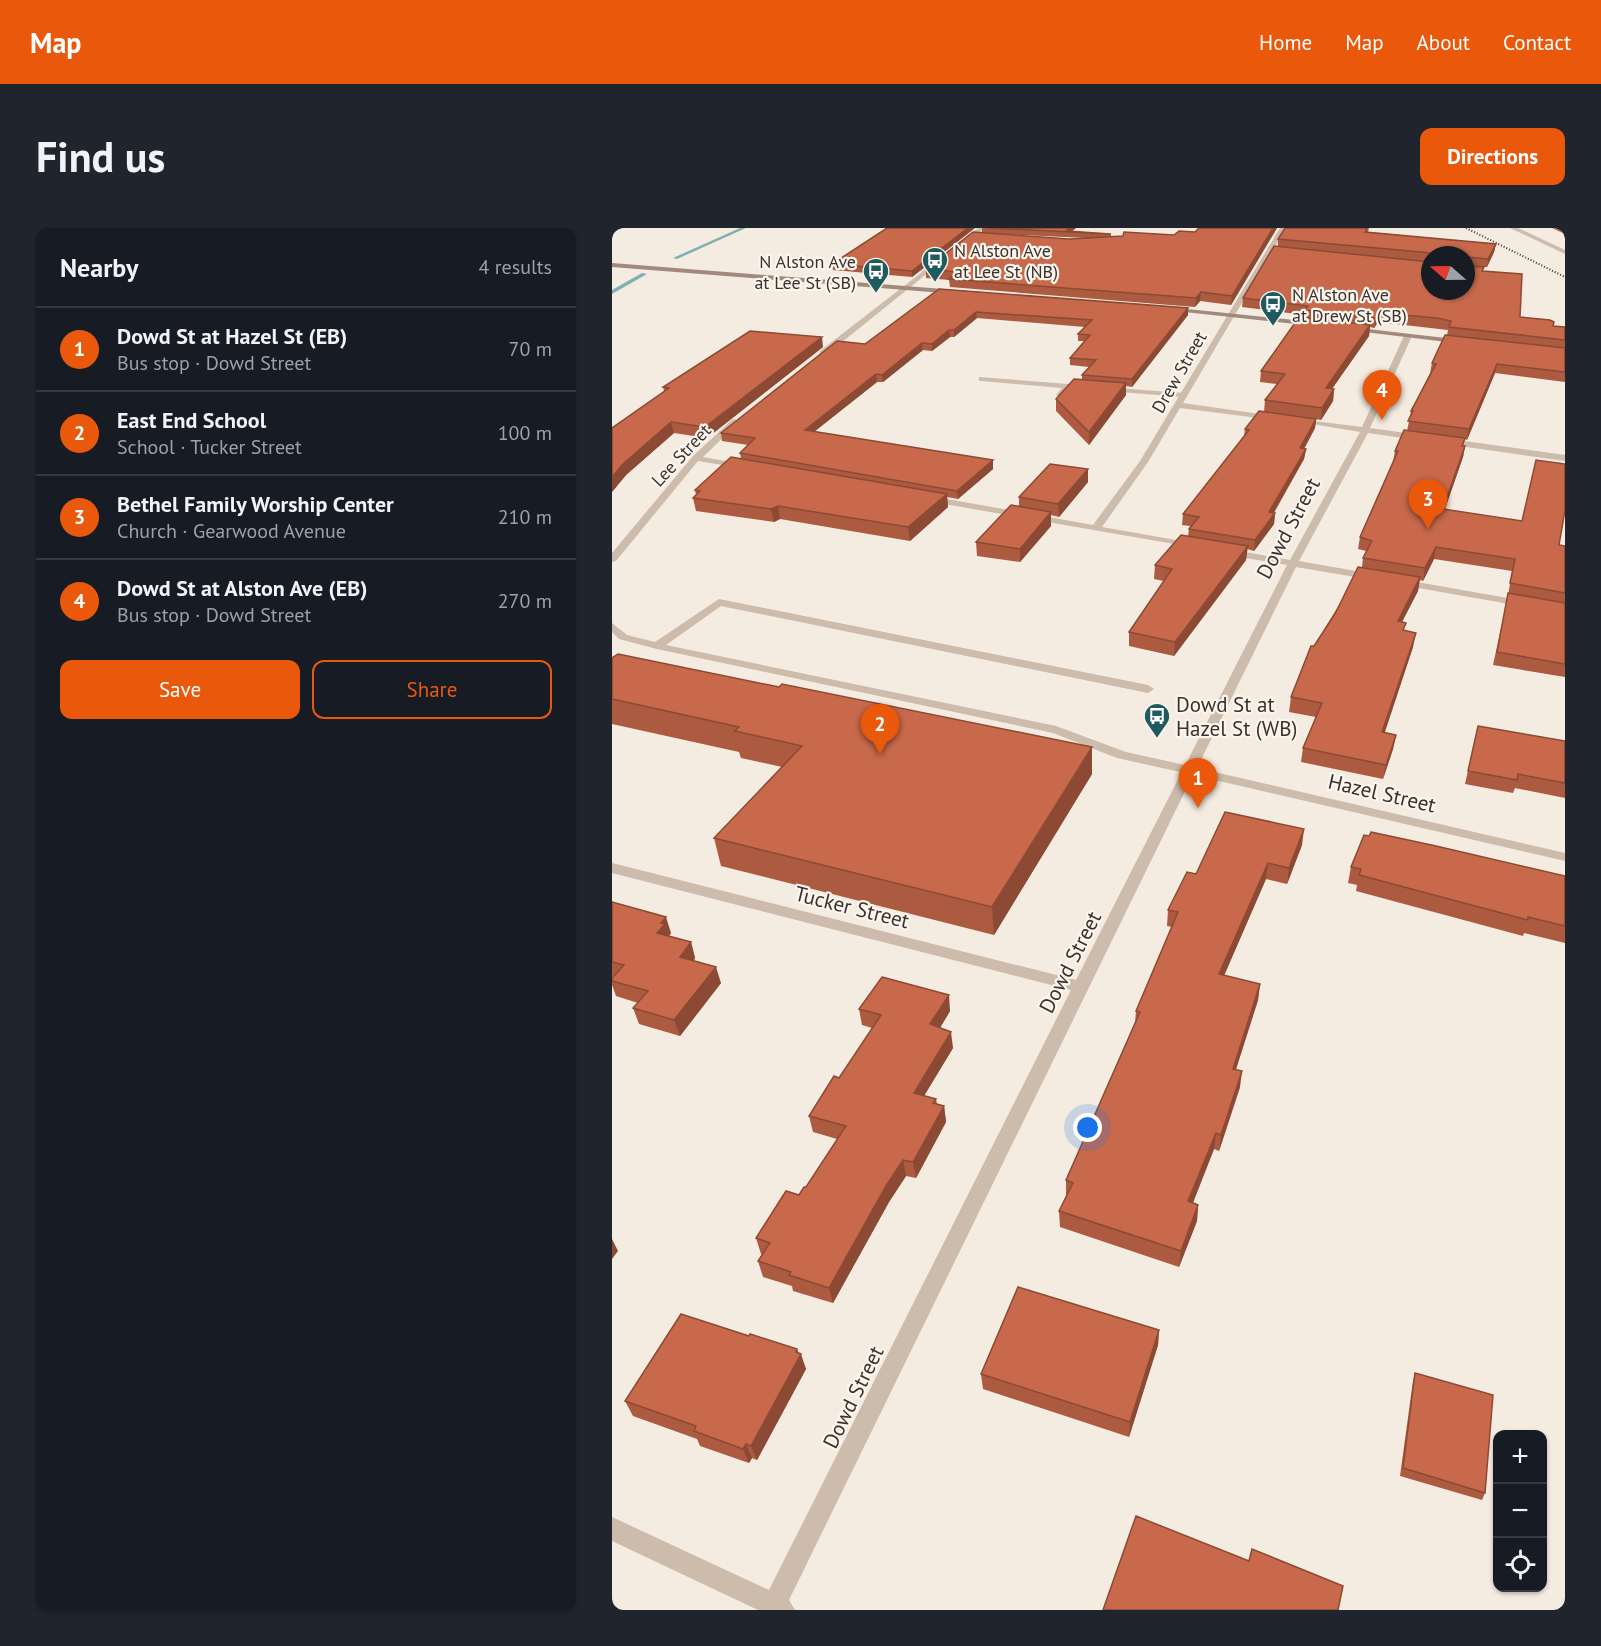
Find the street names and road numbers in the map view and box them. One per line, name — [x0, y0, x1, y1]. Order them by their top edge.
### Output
street label: Drew Street — [1146, 327, 1212, 417]
street label: Lee Street — [646, 419, 716, 491]
street label: Dowd Street — [1250, 473, 1326, 583]
street label: Hazel Street — [1326, 768, 1438, 818]
street label: Tucker Street — [792, 880, 912, 934]
street label: Dowd Street — [1033, 907, 1107, 1017]
street label: Dowd Street — [817, 1341, 889, 1453]

